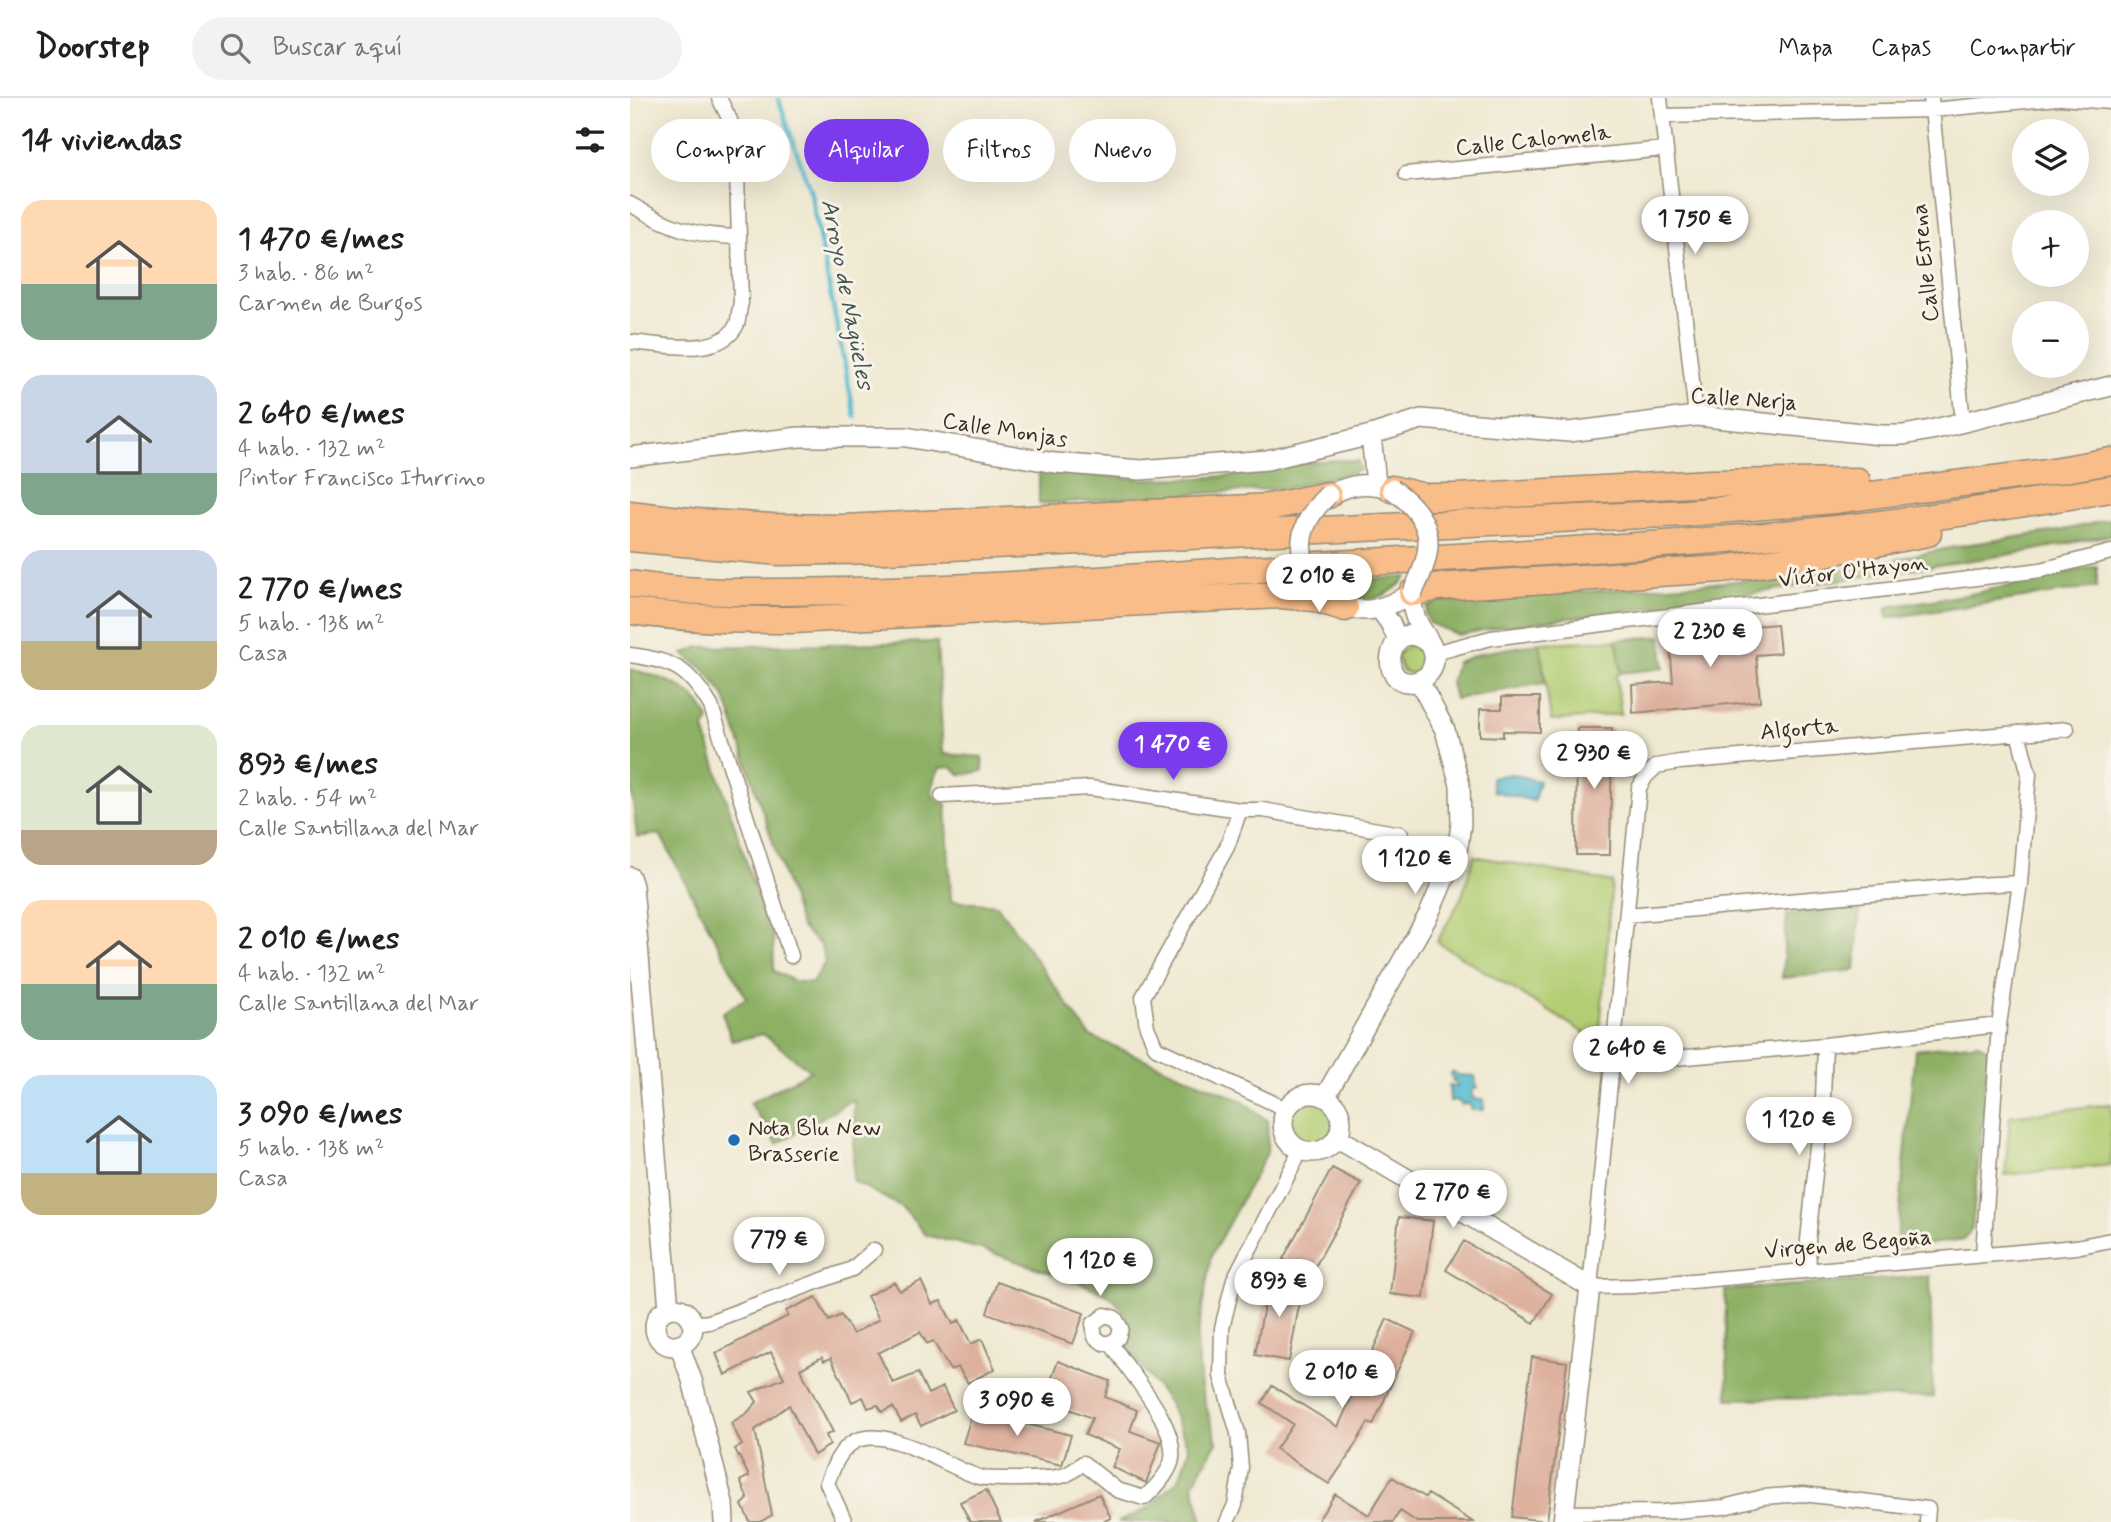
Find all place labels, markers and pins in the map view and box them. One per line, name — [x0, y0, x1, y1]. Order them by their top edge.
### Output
pin: 1 750 € — [1630, 197, 1760, 256]
pin: 2 010 € — [1254, 554, 1384, 614]
pin: 2 230 € — [1645, 610, 1775, 669]
pin: 1 470 € — [1108, 722, 1238, 782]
pin: 2 930 € — [1529, 732, 1659, 791]
pin: 1 120 € — [1350, 836, 1480, 896]
pin: 2 640 € — [1563, 1026, 1693, 1086]
pin: 1 120 € — [1734, 1098, 1864, 1157]
place label: Nota Blu New Brasserie — [748, 1114, 881, 1170]
marker: Nota Blu New Brasserie — [726, 1132, 742, 1148]
pin: 2 770 € — [1388, 1170, 1518, 1230]
pin: 779 € — [730, 1218, 828, 1277]
pin: 1 120 € — [1035, 1238, 1165, 1298]
pin: 893 € — [1230, 1260, 1328, 1319]
pin: 2 010 € — [1277, 1350, 1407, 1410]
pin: 3 090 € — [952, 1378, 1082, 1438]

